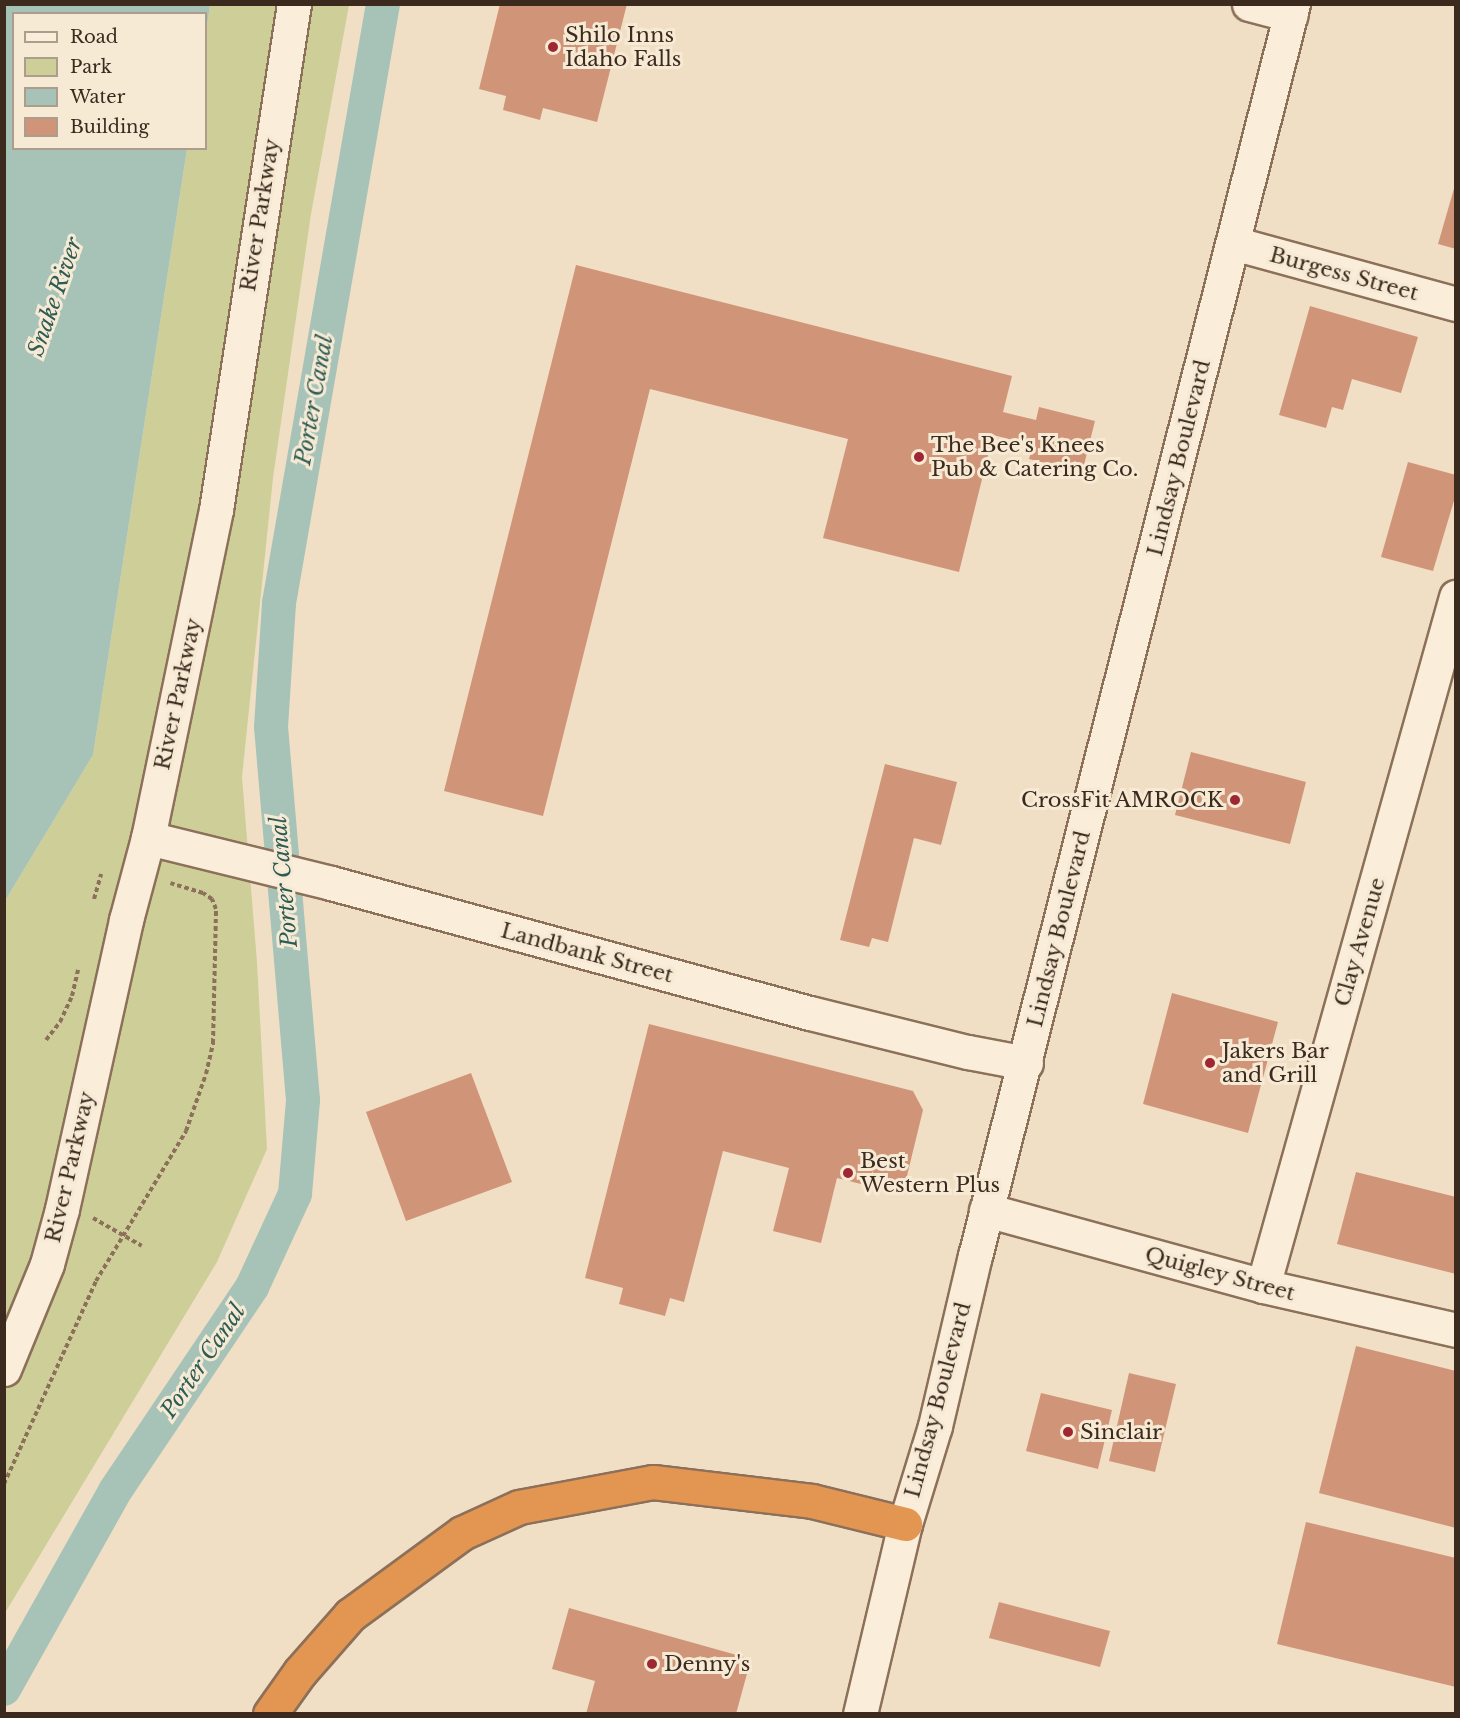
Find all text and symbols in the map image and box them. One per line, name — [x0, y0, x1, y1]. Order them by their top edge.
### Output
legend — [12, 12, 207, 150]
place label: Shilo Inns Idaho Falls — [565, 22, 681, 72]
text: Road — [70, 26, 118, 48]
marker: Shilo Inns Idaho Falls — [546, 40, 560, 54]
text: Park — [70, 56, 112, 78]
text: Water — [70, 86, 125, 108]
text: Building — [70, 116, 149, 138]
street label: River Parkway — [235, 136, 285, 294]
water label: Snake River — [22, 234, 88, 360]
street label: Burgess Street — [1267, 242, 1421, 306]
water label: Porter Canal — [290, 333, 338, 467]
street label: Lindsay Boulevard — [1142, 357, 1216, 559]
place label: The Bee's Knees Pub & Catering Co. — [931, 432, 1139, 482]
marker: The Bee's Knees Pub & Catering Co. — [912, 450, 926, 464]
street label: River Parkway — [150, 616, 206, 772]
place label: CrossFit AMROCK — [1020, 787, 1223, 813]
marker: CrossFit AMROCK — [1228, 793, 1242, 807]
water label: Porter Canal — [265, 815, 303, 949]
street label: Lindsay Boulevard — [1022, 828, 1096, 1030]
street label: Clay Avenue — [1329, 874, 1391, 1010]
street label: Landbank Street — [498, 918, 676, 988]
place label: Jakers Bar and Grill — [1222, 1038, 1329, 1088]
marker: Jakers Bar and Grill — [1203, 1056, 1217, 1070]
street label: River Parkway — [40, 1089, 100, 1245]
place label: Best Western Plus — [860, 1148, 1000, 1198]
marker: Best Western Plus — [841, 1166, 855, 1180]
street label: Quigley Street — [1142, 1242, 1298, 1306]
water label: Porter Canal — [155, 1299, 251, 1423]
street label: Lindsay Boulevard — [900, 1299, 976, 1501]
place label: Sinclair — [1080, 1419, 1162, 1445]
marker: Sinclair — [1061, 1425, 1075, 1439]
place label: Denny's — [664, 1651, 750, 1677]
marker: Denny's — [645, 1657, 659, 1671]

